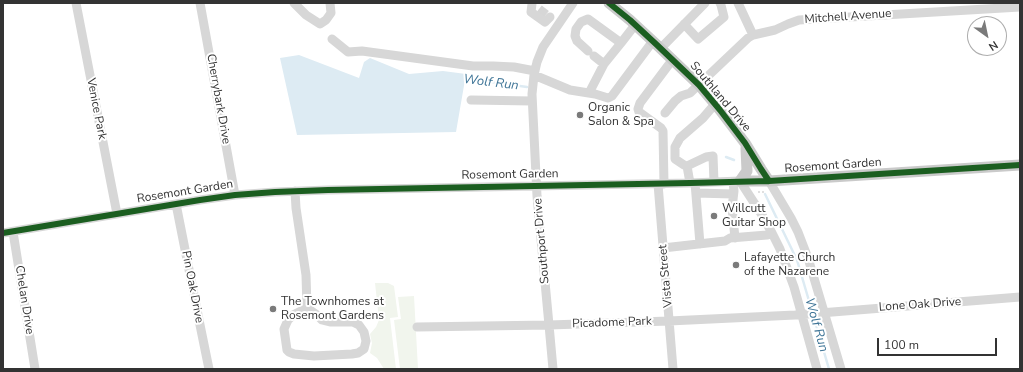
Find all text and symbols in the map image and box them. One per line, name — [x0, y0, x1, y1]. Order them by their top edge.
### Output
street label: Mitchell Avenue — [804, 7, 892, 27]
north arrow — [967, 16, 1007, 56]
text: N — [986, 37, 1001, 54]
street label: Cherrybark Drive — [203, 53, 233, 145]
street label: Southland Drive — [687, 59, 753, 135]
water label: Wolf Run — [462, 72, 520, 94]
street label: Venice Park — [83, 77, 109, 141]
place label: Organic Salon & Spa — [588, 101, 654, 129]
marker: Organic Salon & Spa — [575, 110, 585, 120]
street label: Rosemont Garden — [784, 155, 882, 177]
street label: Rosemont Garden — [461, 167, 559, 183]
street label: Rosemont Garden — [136, 177, 234, 207]
street label: Southport Drive — [531, 198, 553, 284]
place label: Willcutt Guitar Shop — [722, 202, 786, 230]
marker: Willcutt Guitar Shop — [709, 211, 719, 221]
street label: Vista Street — [656, 244, 676, 308]
street label: Pin Oak Drive — [178, 250, 206, 324]
place label: Lafayette Church of the Nazarene — [744, 251, 835, 279]
marker: Lafayette Church of the Nazarene — [731, 260, 741, 270]
street label: Chelan Drive — [11, 265, 37, 335]
place label: The Townhomes at Rosemont Gardens — [281, 295, 384, 323]
street label: Lone Oak Drive — [878, 295, 962, 315]
water label: Wolf Run — [801, 296, 831, 354]
marker: The Townhomes at Rosemont Gardens — [268, 304, 278, 314]
street label: Picadome Park — [572, 314, 652, 332]
scale bar — [879, 330, 999, 356]
text: 100 m — [884, 337, 919, 353]

